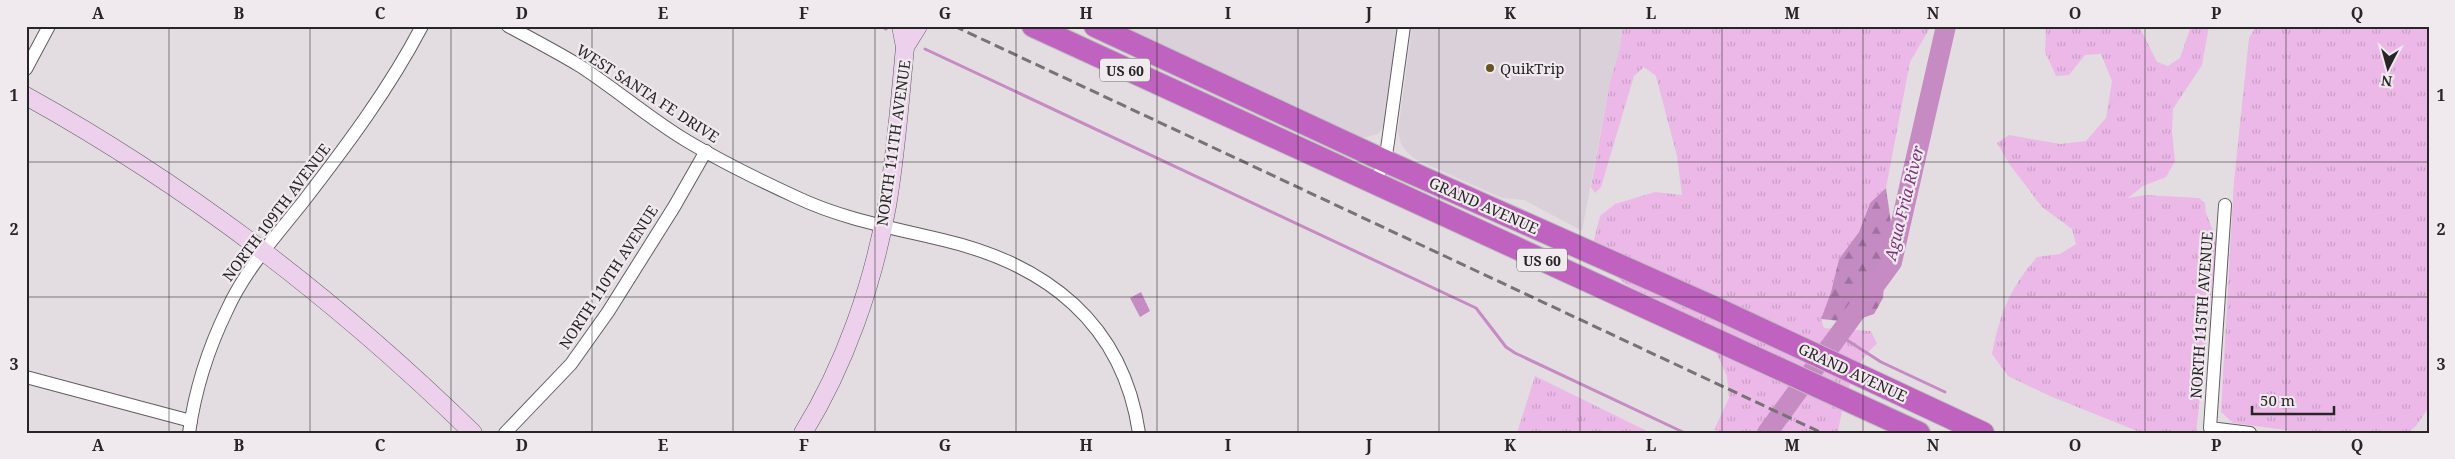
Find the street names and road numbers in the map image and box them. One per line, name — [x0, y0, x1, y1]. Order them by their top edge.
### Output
street label: WEST SANTA FE DRIVE — [573, 39, 723, 147]
road number: US 60 — [1100, 58, 1150, 82]
street label: NORTH 111TH AVENUE — [871, 59, 915, 227]
street label: NORTH 109TH AVENUE — [218, 139, 334, 285]
street label: GRAND AVENUE — [1426, 172, 1542, 238]
street label: NORTH 110TH AVENUE — [554, 201, 662, 353]
street label: NORTH 115TH AVENUE — [2185, 231, 2217, 399]
road number: US 60 — [1517, 248, 1567, 272]
street label: GRAND AVENUE — [1795, 338, 1911, 406]

